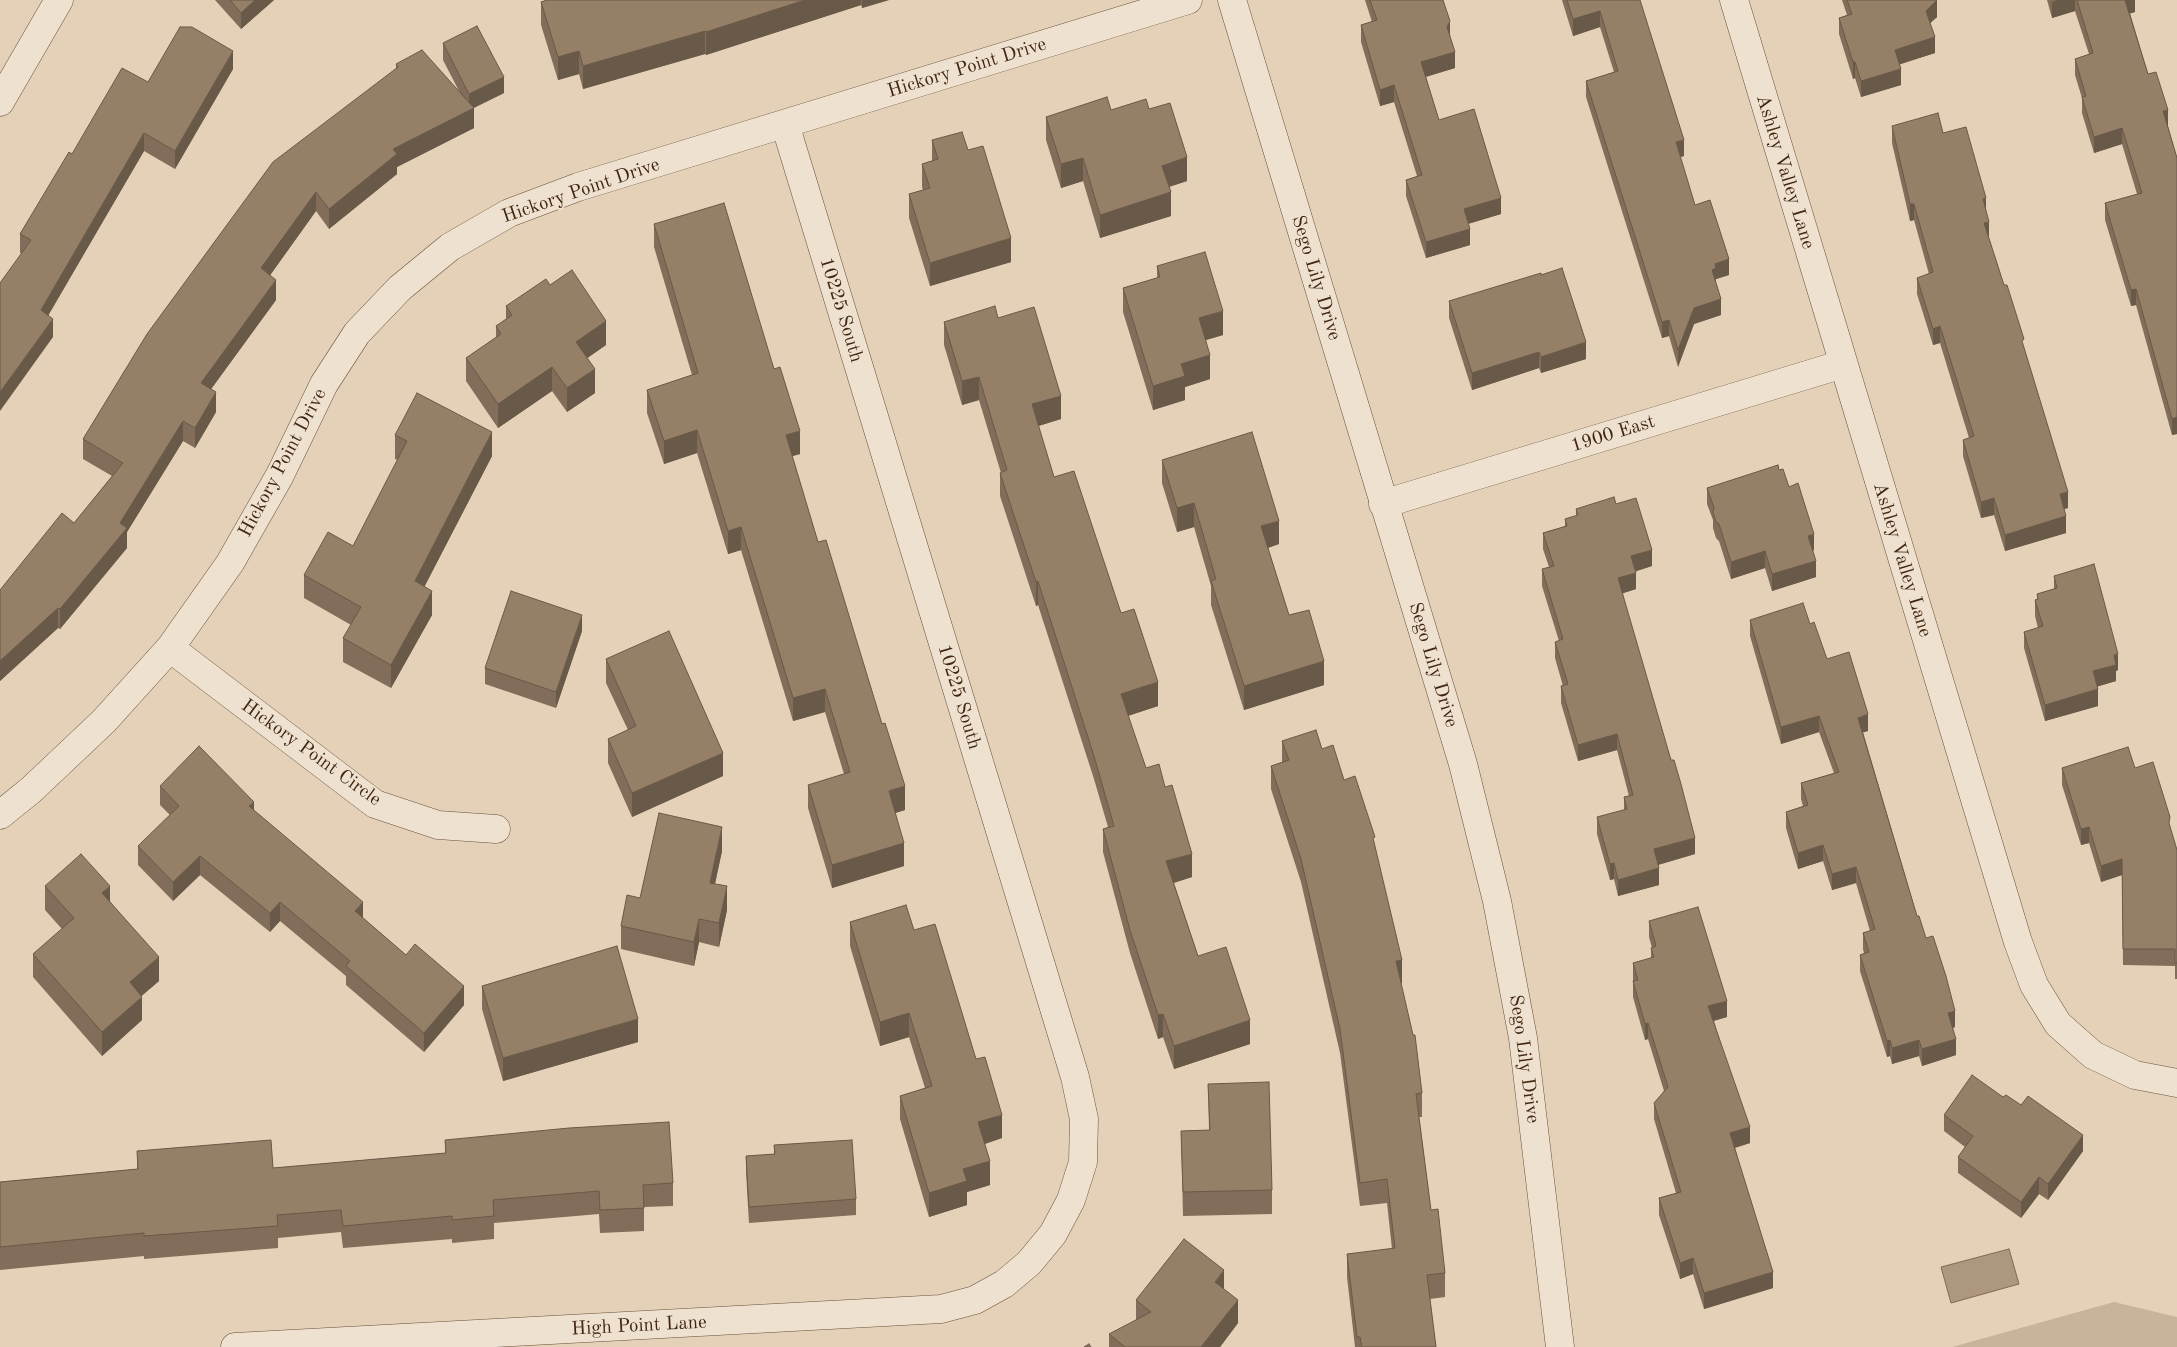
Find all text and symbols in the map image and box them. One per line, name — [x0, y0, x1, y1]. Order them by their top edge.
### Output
street label: Hickory Point Drive — [885, 33, 1049, 103]
street label: Ashley Valley Lane — [1751, 92, 1819, 252]
street label: Hickory Point Drive — [499, 153, 663, 229]
street label: Sego Lily Drive — [1286, 213, 1346, 343]
street label: 10225 South — [814, 255, 868, 365]
street label: Hickory Point Drive — [234, 385, 332, 541]
street label: 1900 East — [1568, 410, 1658, 458]
street label: Ashley Valley Lane — [1868, 480, 1936, 640]
street label: Sego Lily Drive — [1403, 600, 1463, 730]
street label: 10225 South — [932, 642, 986, 752]
street label: Hickory Point Circle — [237, 695, 385, 811]
street label: Sego Lily Drive — [1504, 993, 1544, 1125]
street label: High Point Lane — [571, 1311, 707, 1341]

